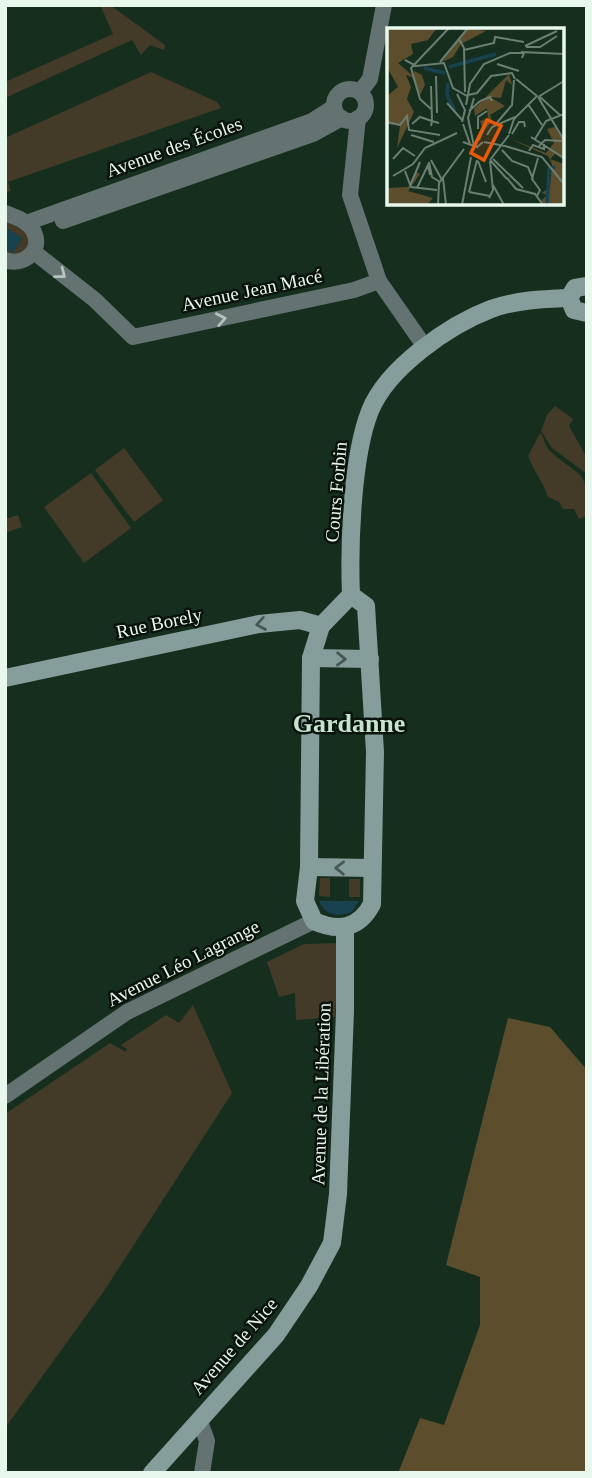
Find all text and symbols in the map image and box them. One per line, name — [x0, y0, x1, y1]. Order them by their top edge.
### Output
inset map — [387, 28, 564, 205]
street label: Avenue des Écoles — [103, 113, 245, 181]
one-way arrow — [54, 265, 66, 278]
street label: Avenue Jean Macé — [180, 265, 324, 315]
one-way arrow — [215, 312, 227, 327]
street label: Cours Forbin — [321, 440, 351, 543]
street label: Rue Borely — [114, 604, 204, 642]
one-way arrow — [255, 616, 266, 631]
one-way arrow — [335, 651, 346, 666]
district label: Gardanne — [293, 709, 405, 738]
one-way arrow — [334, 860, 345, 876]
street label: Avenue Léo Lagrange — [103, 915, 263, 1011]
street label: Avenue de la Libération — [307, 1002, 335, 1186]
street label: Avenue de Nice — [186, 1293, 282, 1399]

